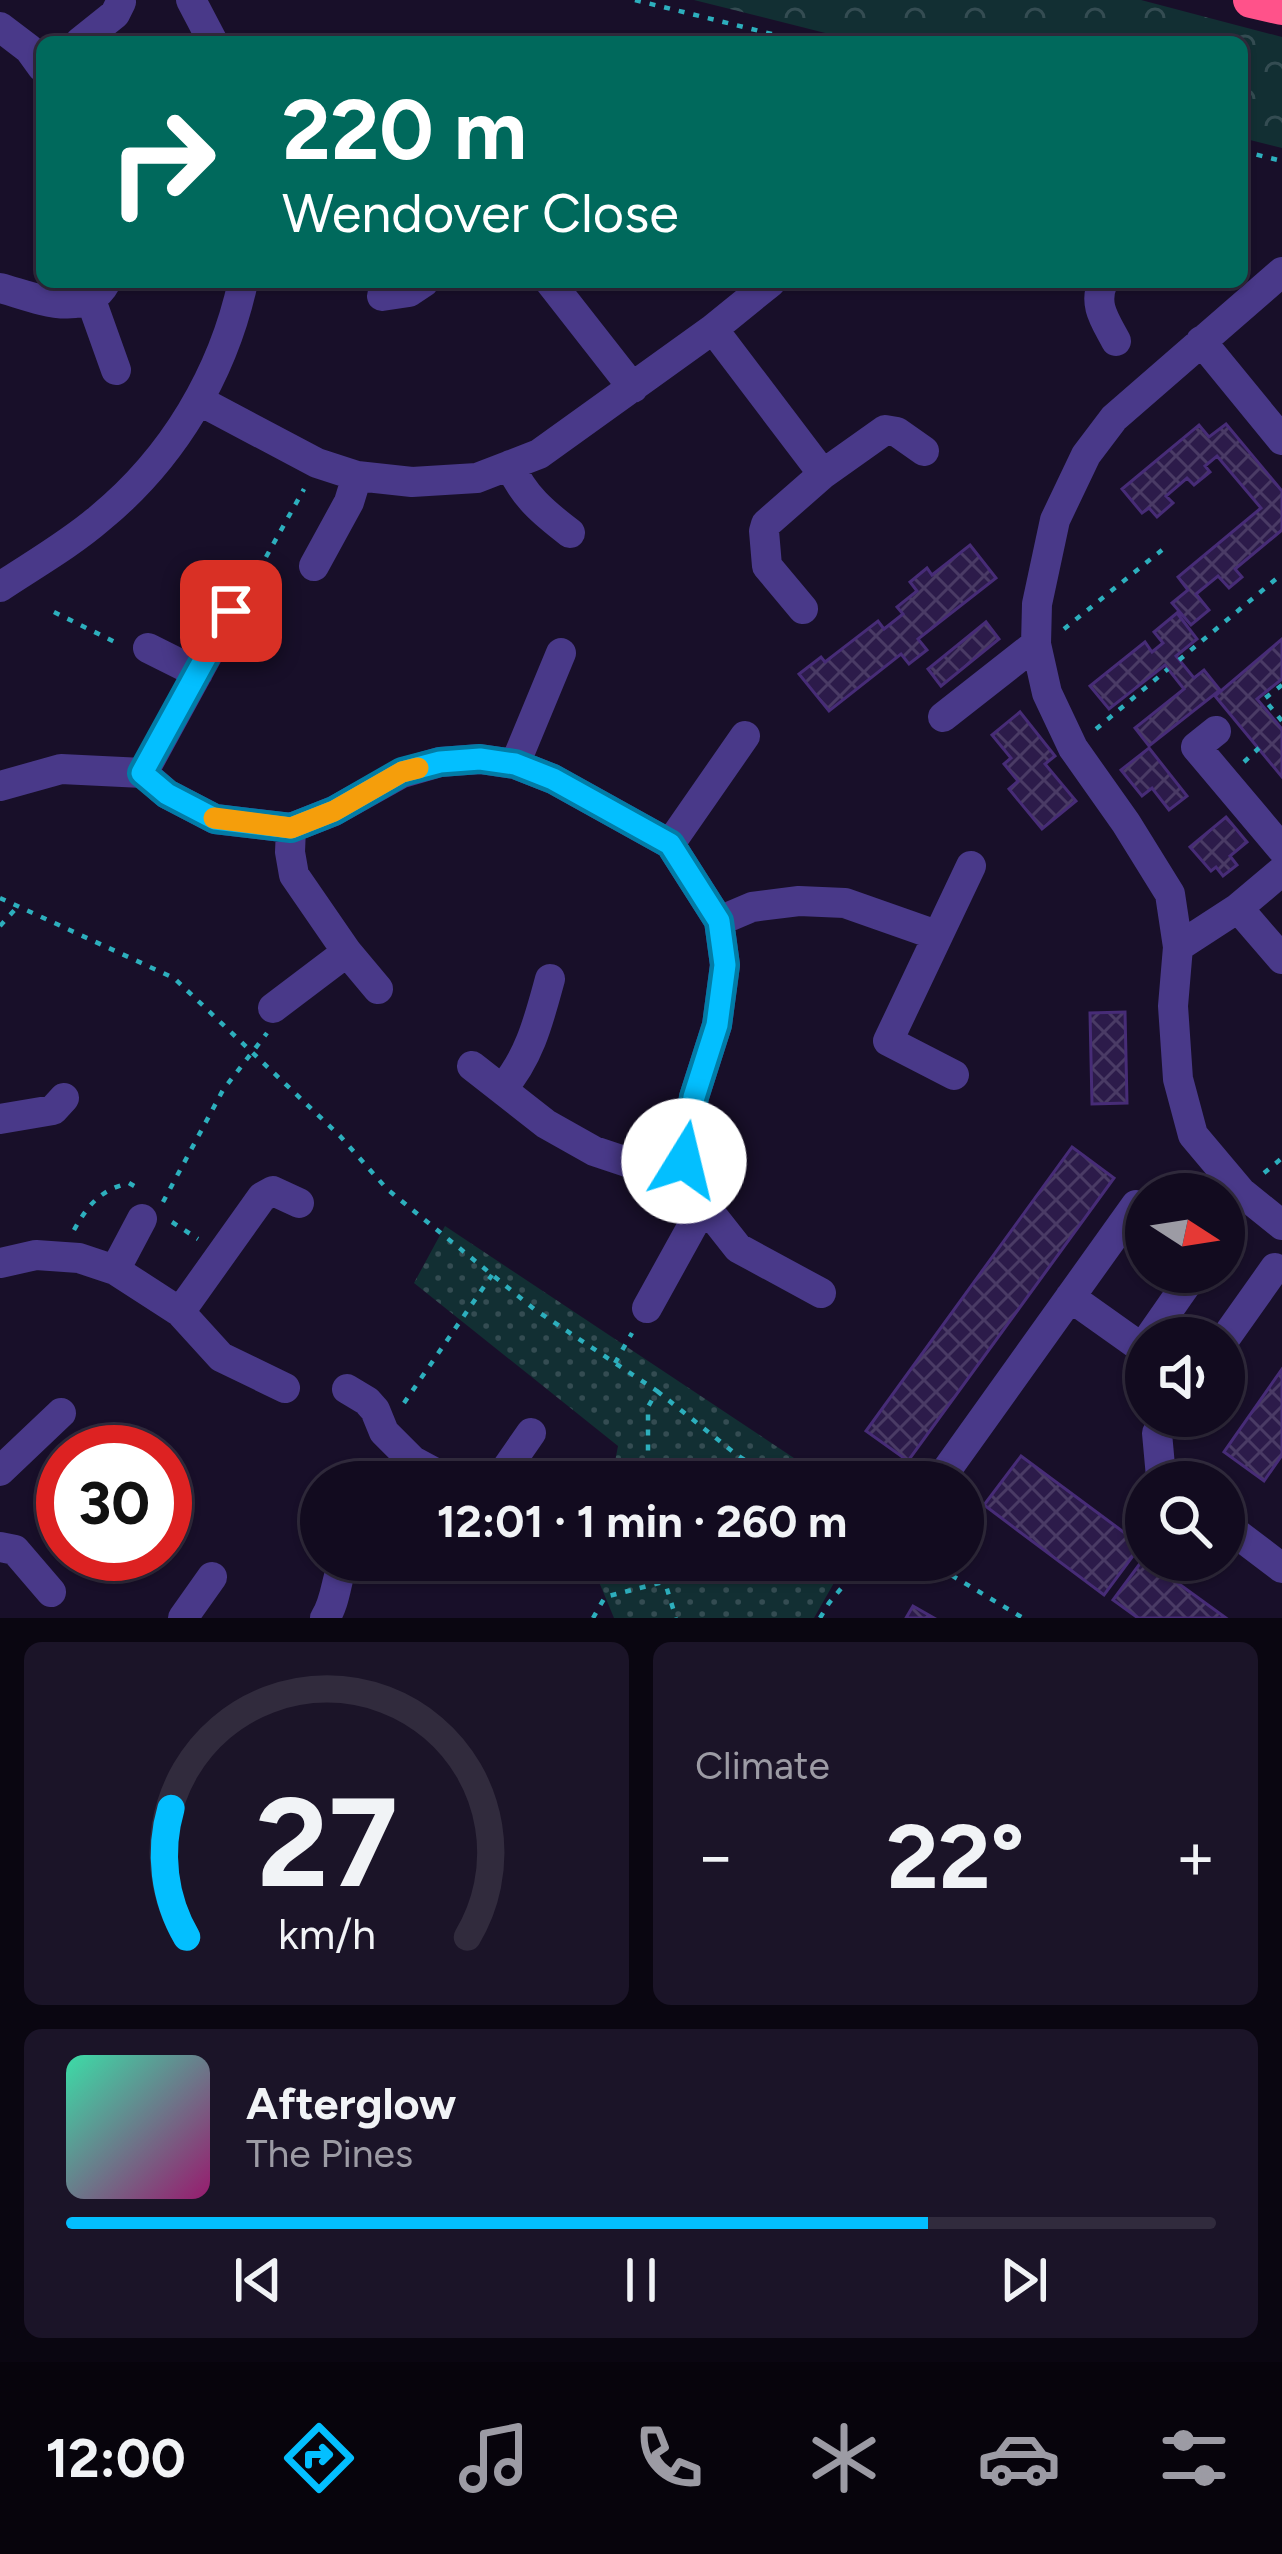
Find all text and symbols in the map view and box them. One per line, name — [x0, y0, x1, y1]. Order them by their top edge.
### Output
text: 220 m — [282, 79, 527, 180]
icon: right — [84, 84, 240, 240]
text: Wendover Close — [282, 181, 679, 246]
pin — [180, 560, 282, 662]
icon: arrive — [198, 578, 264, 644]
position arrow — [621, 1098, 747, 1224]
north arrow — [1125, 1173, 1245, 1293]
map controls — [1125, 1173, 1245, 1581]
button: sound — [1125, 1317, 1245, 1437]
speed limit sign: 30 — [36, 1425, 192, 1581]
button: search — [1125, 1461, 1245, 1581]
text: 12:01 · 1 min · 260 m — [437, 1494, 847, 1548]
text: Climate — [695, 1742, 830, 1789]
text: 27 — [256, 1767, 397, 1917]
text: 22° — [886, 1802, 1025, 1911]
text: − — [695, 1816, 736, 1896]
text: + — [1175, 1816, 1216, 1896]
text: km/h — [278, 1907, 375, 1959]
text: Afterglow — [246, 2076, 456, 2130]
text: The Pines — [246, 2130, 413, 2177]
icon: previous — [225, 2247, 291, 2313]
icon: pause — [608, 2247, 674, 2313]
icon: next — [991, 2247, 1057, 2313]
icon: directions — [277, 2416, 361, 2500]
icon: music — [452, 2416, 536, 2500]
icon: phone — [627, 2416, 711, 2500]
icon: climate — [802, 2416, 886, 2500]
icon: car — [977, 2416, 1061, 2500]
icon: filters — [1152, 2416, 1236, 2500]
text: 12:00 — [46, 2426, 186, 2491]

